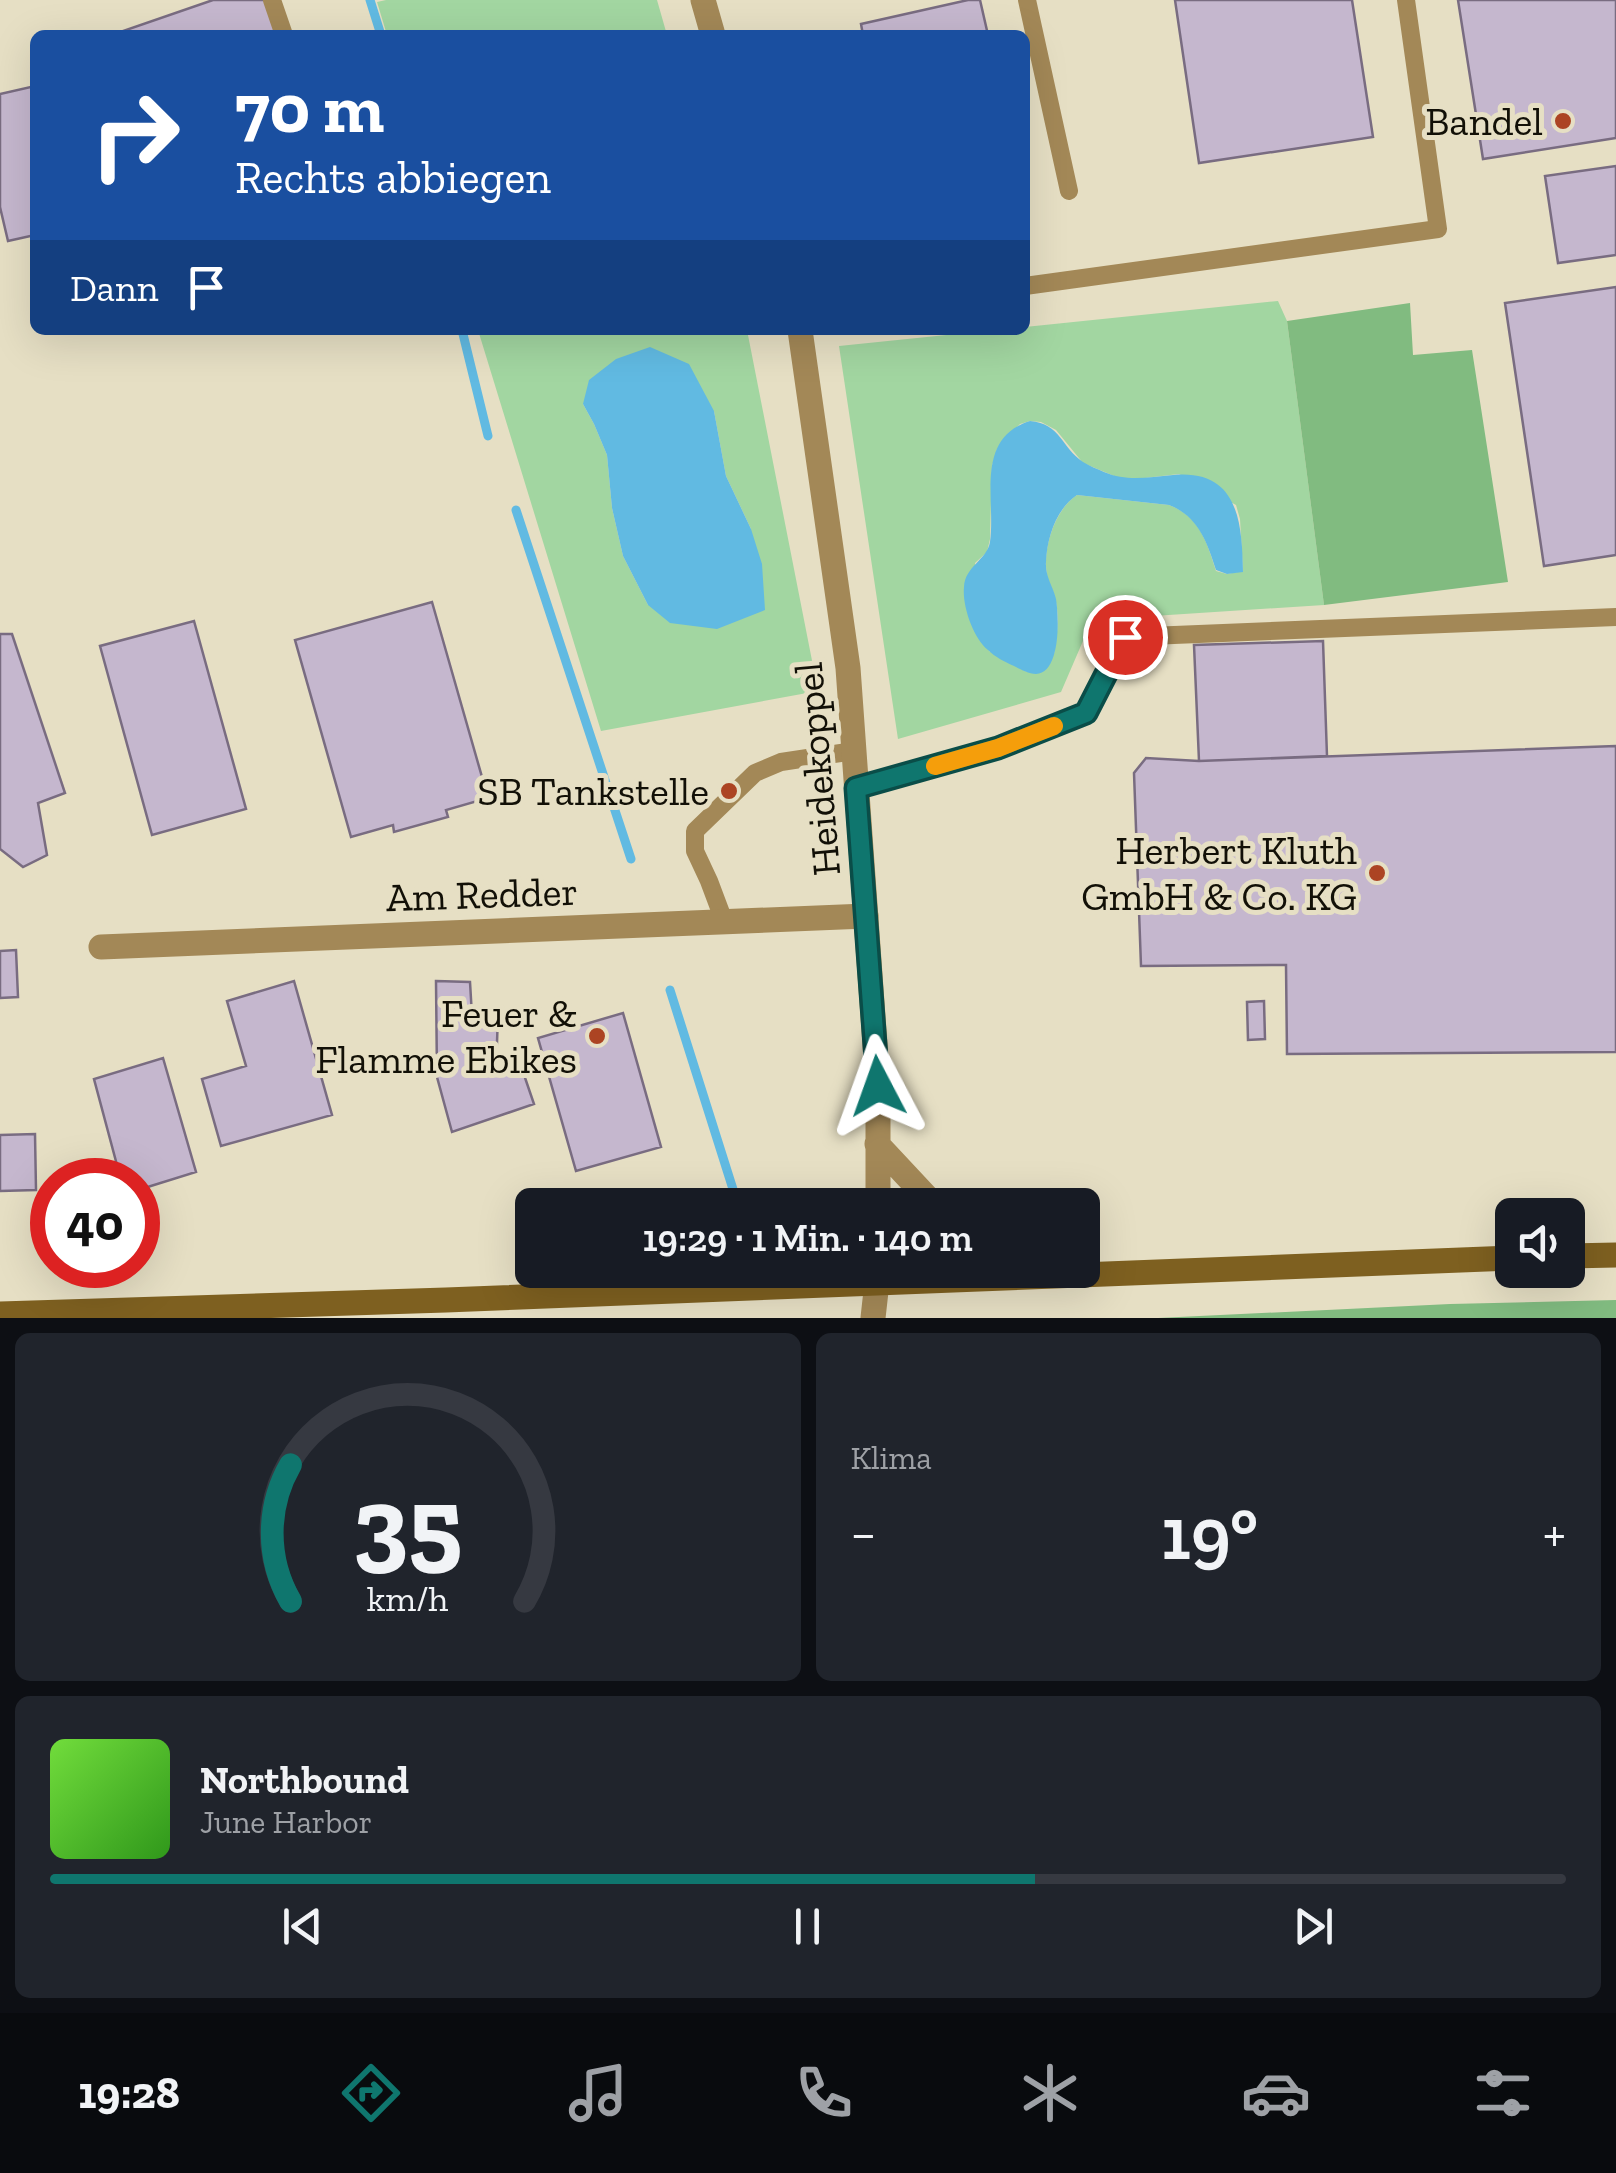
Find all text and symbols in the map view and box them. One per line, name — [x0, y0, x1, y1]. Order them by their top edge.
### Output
text: 70 m — [235, 66, 384, 150]
icon: right — [70, 70, 200, 200]
place label: Bandel — [1425, 97, 1543, 145]
marker: Bandel — [1552, 110, 1574, 132]
text: Rechts abbiegen — [235, 151, 551, 205]
icon: arrive — [179, 260, 234, 315]
text: Dann — [70, 265, 159, 311]
pin — [1083, 595, 1168, 680]
icon: arrive — [1098, 610, 1153, 665]
street label: Heidekoppel — [784, 660, 850, 878]
place label: SB Tankstelle — [477, 767, 709, 815]
marker: SB Tankstelle — [718, 780, 740, 802]
place label: Herbert Kluth GmbH & Co. KG — [1081, 826, 1358, 920]
marker: Herbert Kluth GmbH & Co. KG — [1366, 862, 1388, 884]
street label: Am Redder — [385, 867, 579, 921]
place label: Feuer & Flamme Ebikes — [315, 989, 577, 1083]
marker: Feuer & Flamme Ebikes — [586, 1025, 608, 1047]
position arrow — [826, 1034, 930, 1138]
speed limit sign: 40 — [30, 1158, 160, 1288]
map controls — [1495, 1198, 1585, 1288]
button: sound — [1495, 1198, 1585, 1288]
text: 19:29 · 1 Min. · 140 m — [643, 1215, 973, 1261]
text: Klima — [851, 1439, 932, 1477]
text: 35 — [353, 1461, 463, 1586]
text: 19° — [1161, 1488, 1258, 1578]
text: − — [851, 1500, 876, 1566]
text: + — [1543, 1500, 1566, 1566]
text: km/h — [367, 1577, 449, 1620]
text: Northbound — [200, 1757, 409, 1803]
text: June Harbor — [200, 1803, 372, 1841]
icon: previous — [275, 1899, 330, 1954]
icon: pause — [780, 1899, 835, 1954]
icon: next — [1286, 1899, 1341, 1954]
icon: directions — [336, 2058, 406, 2128]
icon: music — [563, 2058, 633, 2128]
icon: phone — [789, 2058, 859, 2128]
icon: climate — [1015, 2058, 1085, 2128]
icon: car — [1241, 2058, 1311, 2128]
icon: filters — [1468, 2058, 1538, 2128]
text: 19:28 — [78, 2066, 180, 2120]

